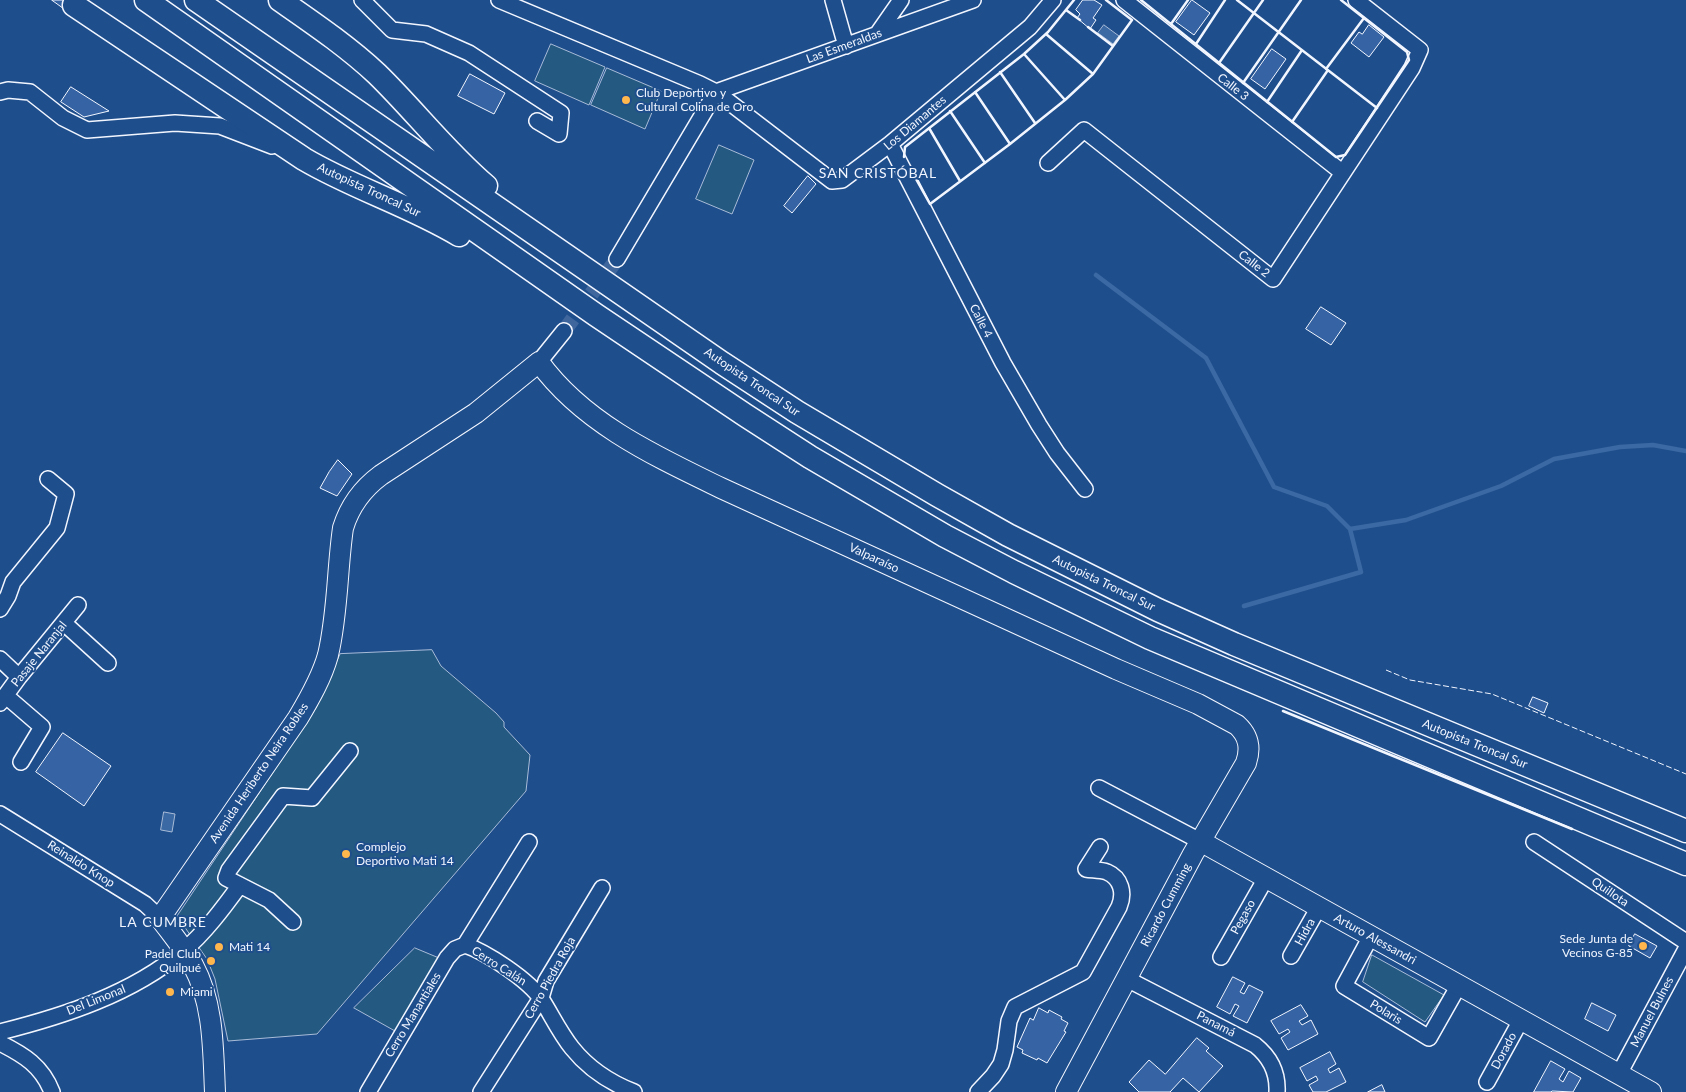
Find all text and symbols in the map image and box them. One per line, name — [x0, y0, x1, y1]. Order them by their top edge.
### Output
street label: Las Esmeraldas — [804, 26, 884, 66]
street label: Calle 3 — [1214, 70, 1252, 104]
place label: Club Deportivo y Cultural Colina de Oro — [636, 86, 753, 114]
street label: Los Diamantes — [881, 93, 949, 153]
marker: Club Deportivo y Cultural Colina de Oro — [620, 94, 632, 106]
street label: Autopista Troncal Sur — [315, 160, 423, 220]
district label: SAN CRISTÓBAL — [817, 165, 939, 181]
street label: Calle 2 — [1235, 247, 1273, 281]
street label: Calle 4 — [966, 302, 996, 340]
street label: Autopista Troncal Sur — [701, 345, 803, 419]
street label: Valparaíso — [847, 540, 901, 576]
street label: Autopista Troncal Sur — [1050, 552, 1158, 614]
street label: Pasaje Naranjal — [8, 618, 70, 690]
street label: Avenida Heriberto Neira Robles — [207, 700, 311, 846]
street label: Autopista Troncal Sur — [1420, 716, 1530, 772]
street label: Reinaldo Knop — [45, 838, 117, 890]
place label: Complejo Deportivo Mati 14 — [356, 840, 454, 868]
marker: Complejo Deportivo Mati 14 — [340, 848, 352, 860]
street label: Ricardo Cumming — [1138, 861, 1194, 949]
street label: Quillota — [1589, 874, 1631, 910]
street label: Pegaso — [1228, 897, 1258, 937]
street label: Arturo Alessandri — [1331, 910, 1419, 968]
district label: LA CUMBRE — [118, 914, 208, 930]
street label: Hidra — [1292, 916, 1318, 948]
place label: Sede Junta de Vecinos G-85 — [1559, 932, 1633, 960]
street label: Cerro Piedra Roja — [521, 934, 579, 1022]
place label: Mati 14 — [229, 940, 270, 954]
marker: Sede Junta de Vecinos G-85 — [1637, 940, 1649, 952]
marker: Mati 14 — [213, 941, 225, 953]
street label: Cerro Calán — [469, 943, 529, 989]
place label: Padel Club Quilpué — [145, 947, 201, 975]
marker: Padel Club Quilpué — [205, 955, 217, 967]
street label: Cerro Manantiales — [382, 970, 444, 1060]
street label: Manuel Bulnes — [1627, 974, 1677, 1050]
street label: Del Limonal — [64, 982, 128, 1018]
place label: Miami — [180, 985, 213, 999]
marker: Miami — [164, 986, 176, 998]
street label: Polaris — [1367, 997, 1405, 1027]
street label: Panamá — [1194, 1008, 1238, 1040]
street label: Dorado — [1488, 1030, 1520, 1072]

